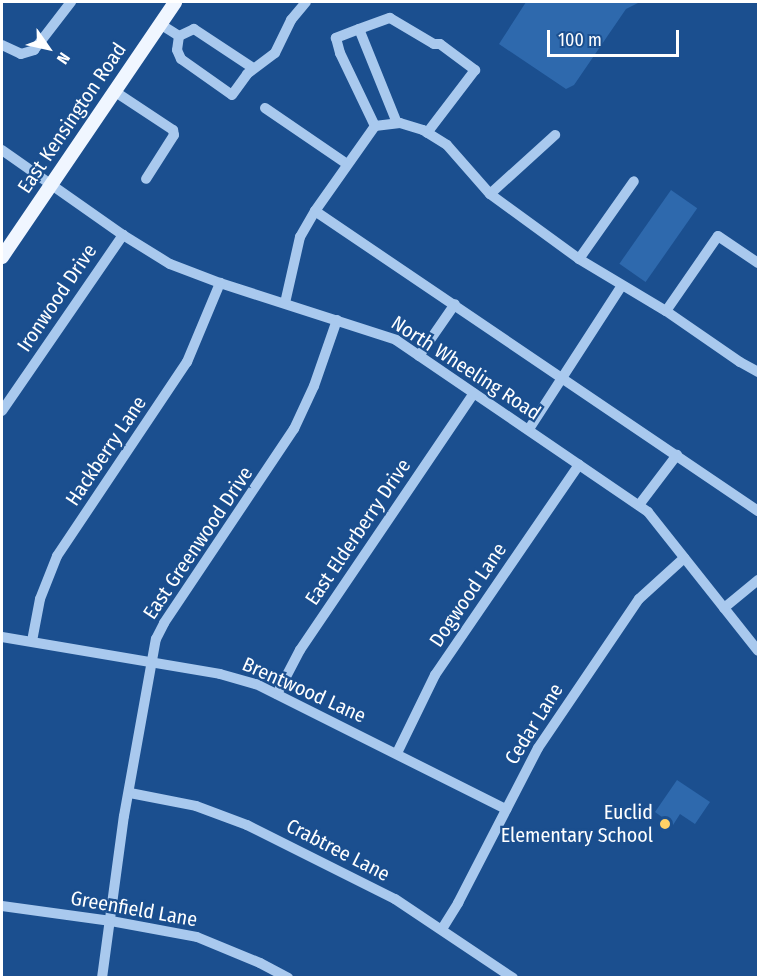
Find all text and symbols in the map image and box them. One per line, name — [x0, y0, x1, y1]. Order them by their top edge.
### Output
north arrow — [18, 18, 78, 78]
scale bar — [550, 18, 682, 56]
text: 100 m — [558, 29, 602, 51]
street label: East Kensington Road — [13, 38, 131, 198]
text: N — [53, 49, 74, 68]
street label: Ironwood Drive — [12, 240, 102, 356]
street label: North Wheeling Road — [387, 311, 545, 425]
street label: Hackberry Lane — [61, 392, 151, 510]
street label: East Elderberry Drive — [300, 454, 416, 610]
street label: East Greenwood Drive — [138, 462, 258, 624]
street label: Dogwood Lane — [424, 539, 512, 651]
street label: Brentwood Lane — [238, 652, 370, 728]
street label: Cedar Lane — [500, 679, 568, 769]
place label: Euclid Elementary School — [501, 801, 653, 848]
street label: Crabtree Lane — [282, 814, 394, 886]
marker: Euclid Elementary School — [658, 817, 672, 831]
street label: Greenfield Lane — [69, 886, 199, 932]

